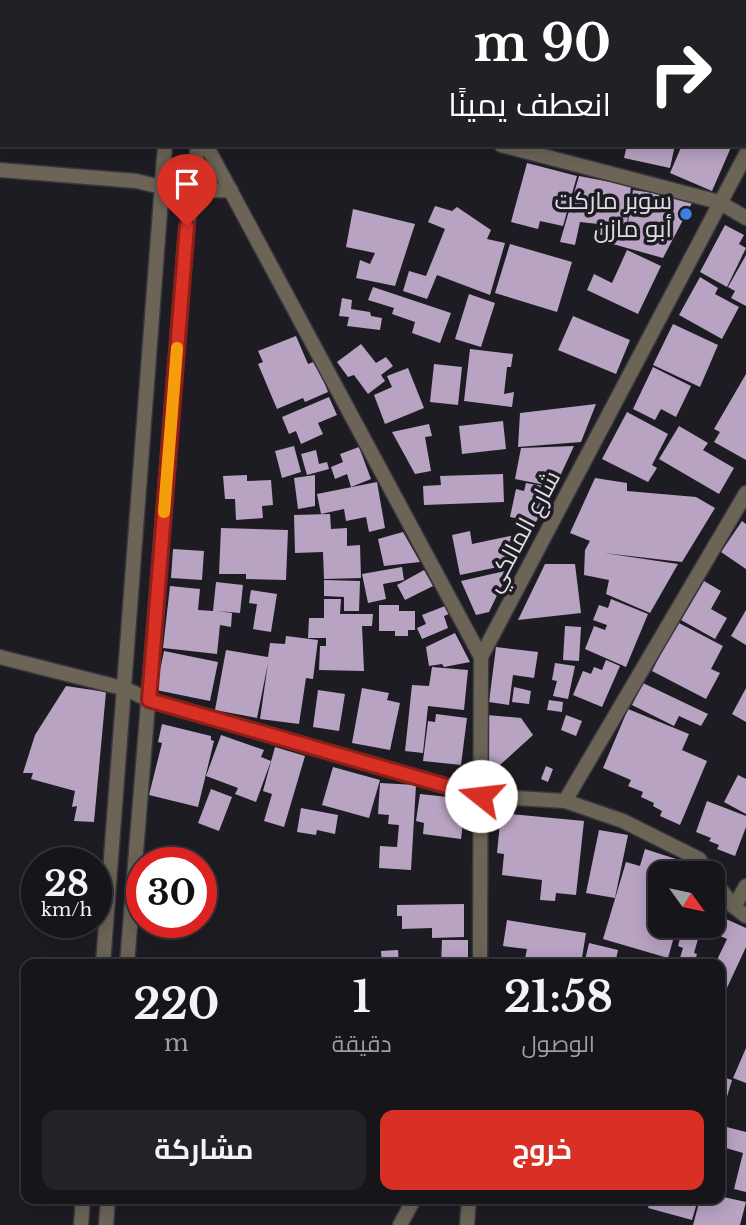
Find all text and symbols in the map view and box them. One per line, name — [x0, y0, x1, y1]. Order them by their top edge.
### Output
text: 90 m — [474, 13, 611, 74]
icon: right — [635, 28, 726, 119]
text: انعطف يمينًا — [448, 85, 611, 125]
pin — [157, 154, 217, 226]
icon: arrive — [168, 165, 206, 203]
place label: سوبر ماركت أبو مازن — [554, 186, 672, 243]
marker: سوبر ماركت أبو مازن — [678, 206, 694, 222]
street label: شارع المالكي — [478, 465, 571, 599]
position arrow — [444, 759, 518, 833]
speed limit sign: 30 — [126, 847, 217, 938]
north arrow — [648, 861, 724, 938]
map controls — [648, 861, 725, 938]
text: 28 — [44, 862, 89, 905]
text: km/h — [41, 899, 92, 921]
text: 1 — [352, 971, 371, 1023]
text: 21:58 — [504, 971, 613, 1023]
text: 220 — [133, 978, 220, 1030]
text: m — [164, 1029, 189, 1057]
text: دقيقة — [332, 1030, 392, 1058]
text: الوصول — [522, 1030, 595, 1058]
button: مشاركة — [42, 1110, 366, 1190]
button: خروج — [380, 1110, 704, 1190]

